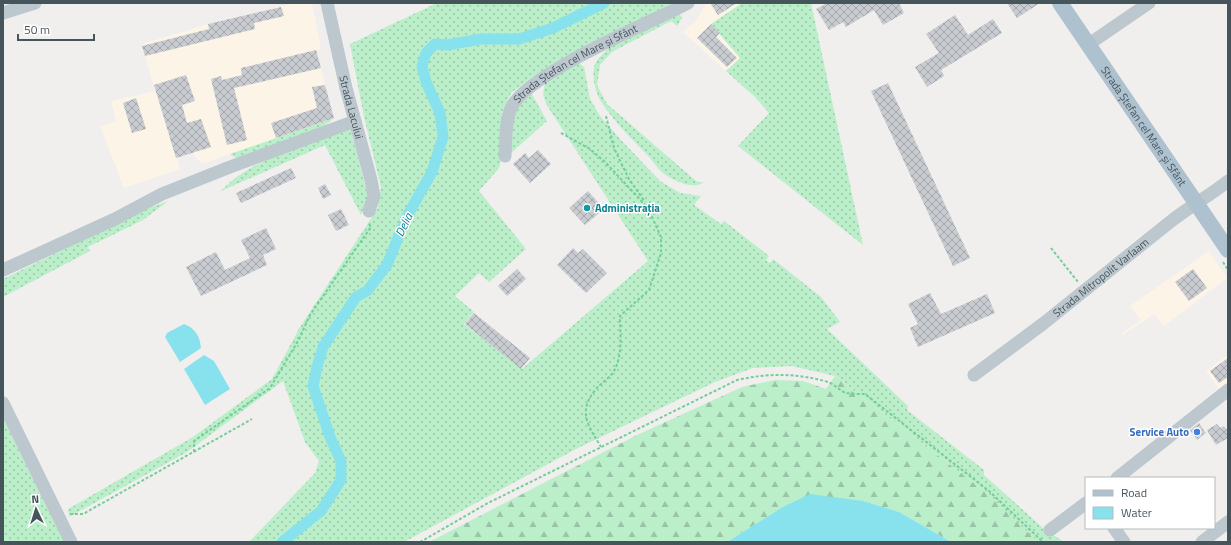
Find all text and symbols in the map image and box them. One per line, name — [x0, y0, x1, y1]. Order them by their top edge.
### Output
scale bar — [18, 16, 94, 42]
text: 50 m — [24, 20, 50, 39]
street label: Strada Ștefan cel Mare și Sfânt — [509, 20, 640, 106]
street label: Strada Ștefan cel Mare și Sfânt — [1097, 63, 1190, 190]
street label: Strada Lacului — [335, 74, 367, 141]
place label: Administrația — [595, 200, 660, 216]
marker: Administrația — [582, 203, 592, 213]
water label: Delia — [390, 209, 418, 240]
street label: Strada Mitropolit Varlaam — [1049, 234, 1152, 321]
place label: Service Auto — [1130, 424, 1189, 440]
marker: Service Auto — [1192, 427, 1202, 437]
legend — [1085, 477, 1215, 529]
text: Road — [1121, 483, 1147, 502]
north arrow — [16, 489, 56, 529]
text: N — [31, 491, 40, 507]
text: Water — [1121, 503, 1152, 522]

